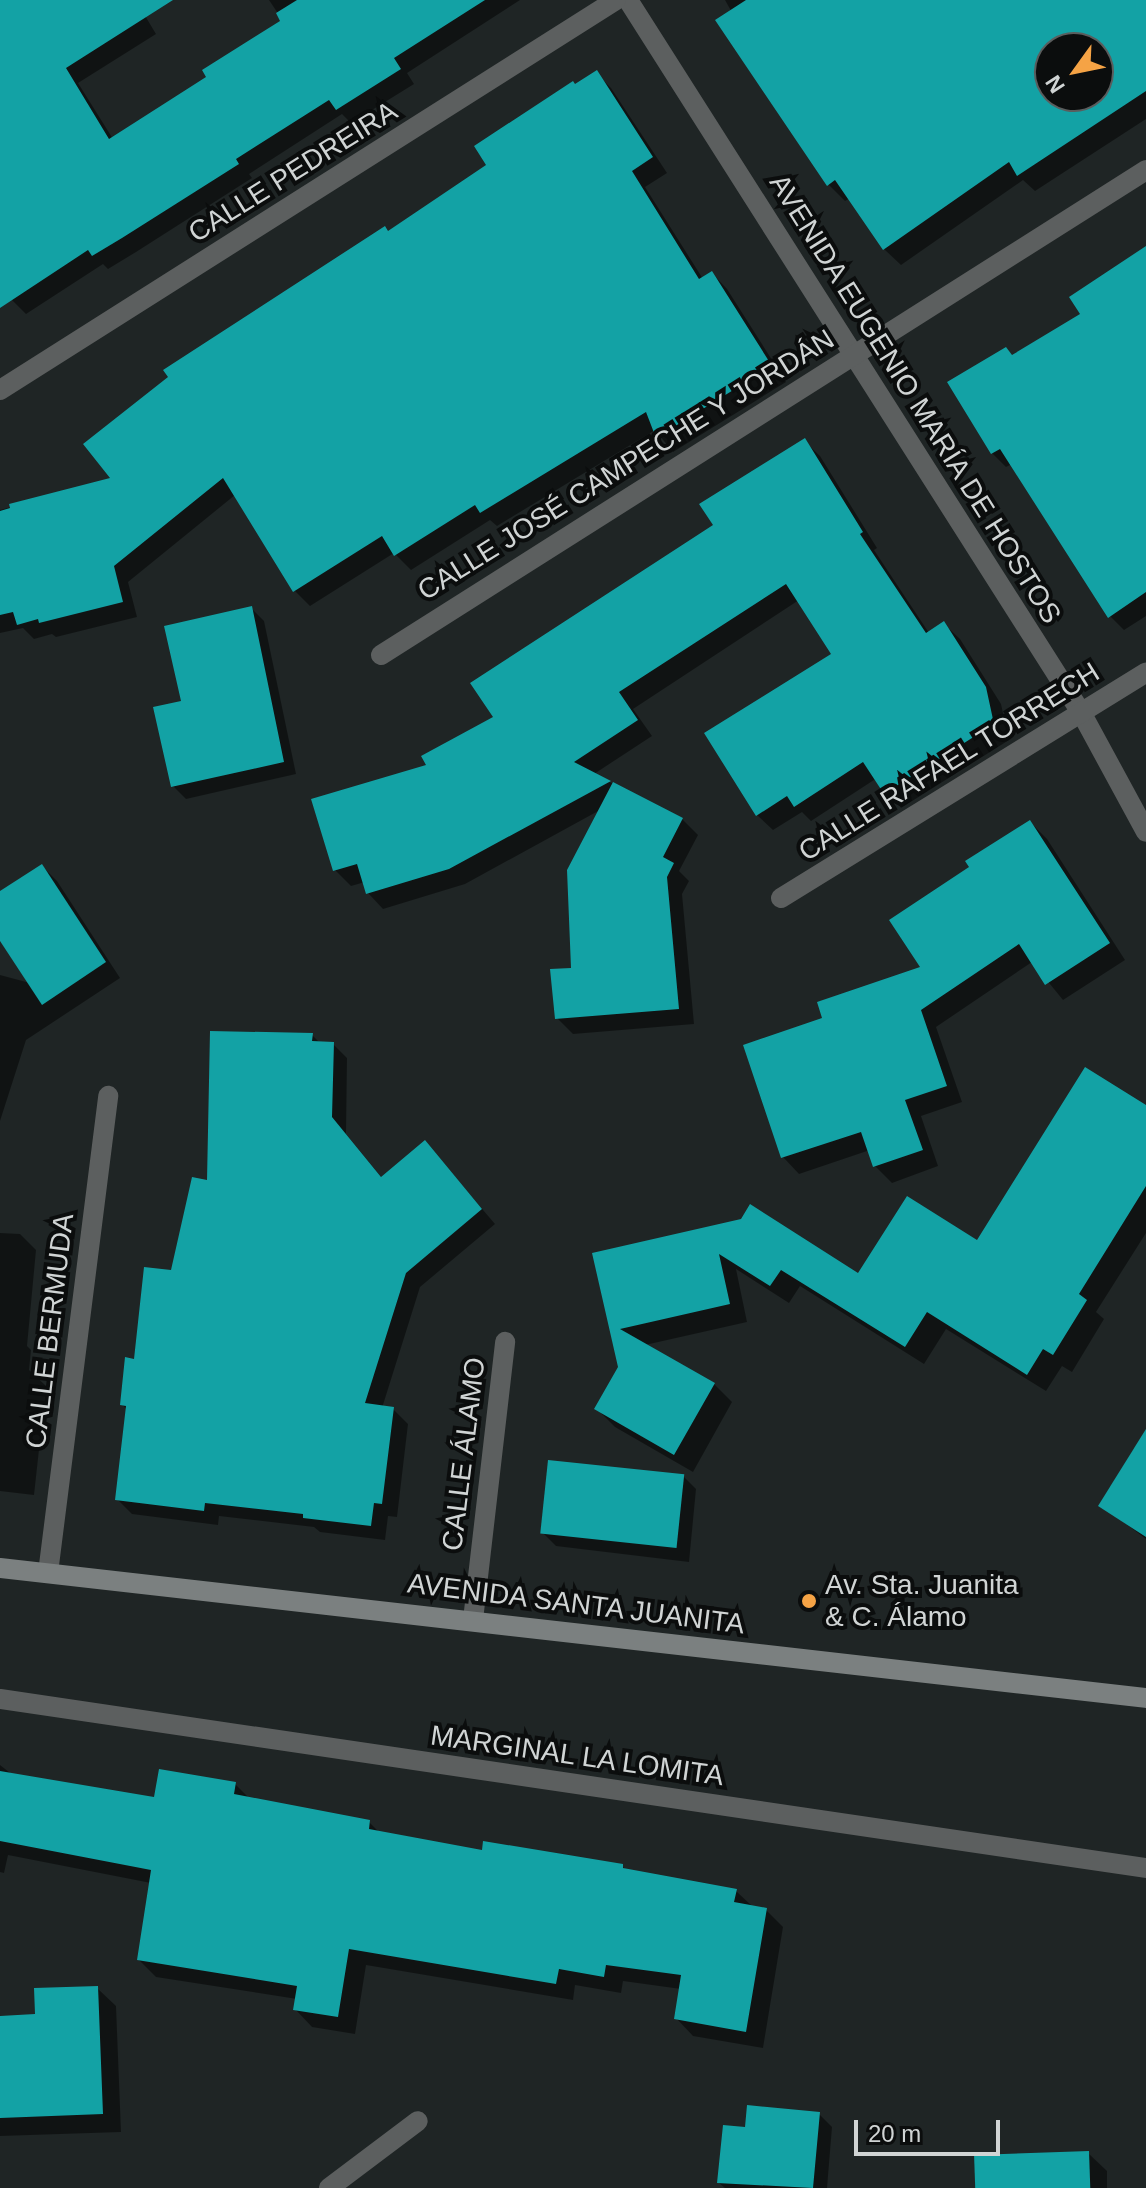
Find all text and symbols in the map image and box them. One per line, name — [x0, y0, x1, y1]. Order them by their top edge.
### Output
north arrow — [1034, 32, 1114, 112]
text: N — [1040, 71, 1070, 98]
street label: CALLE PEDREIRA — [182, 94, 404, 250]
street label: AVENIDA EUGENIO MARÍA DE HOSTOS — [761, 167, 1069, 631]
street label: CALLE JOSÉ CAMPECHE Y JORDÁN — [411, 322, 841, 608]
street label: CALLE RAFAEL TORRECH — [792, 655, 1106, 869]
street label: CALLE BERMUDA — [19, 1212, 81, 1450]
street label: CALLE ÁLAMO — [435, 1355, 493, 1553]
street label: AVENIDA SANTA JUANITA — [404, 1566, 748, 1642]
place label: Av. Sta. Juanita & C. Álamo — [825, 1568, 1019, 1634]
marker: Av. Sta. Juanita & C. Álamo — [800, 1592, 818, 1610]
street label: MARGINAL LA LOMITA — [427, 1719, 727, 1793]
scale bar — [858, 2104, 1004, 2154]
text: 20 m — [868, 2120, 921, 2147]

